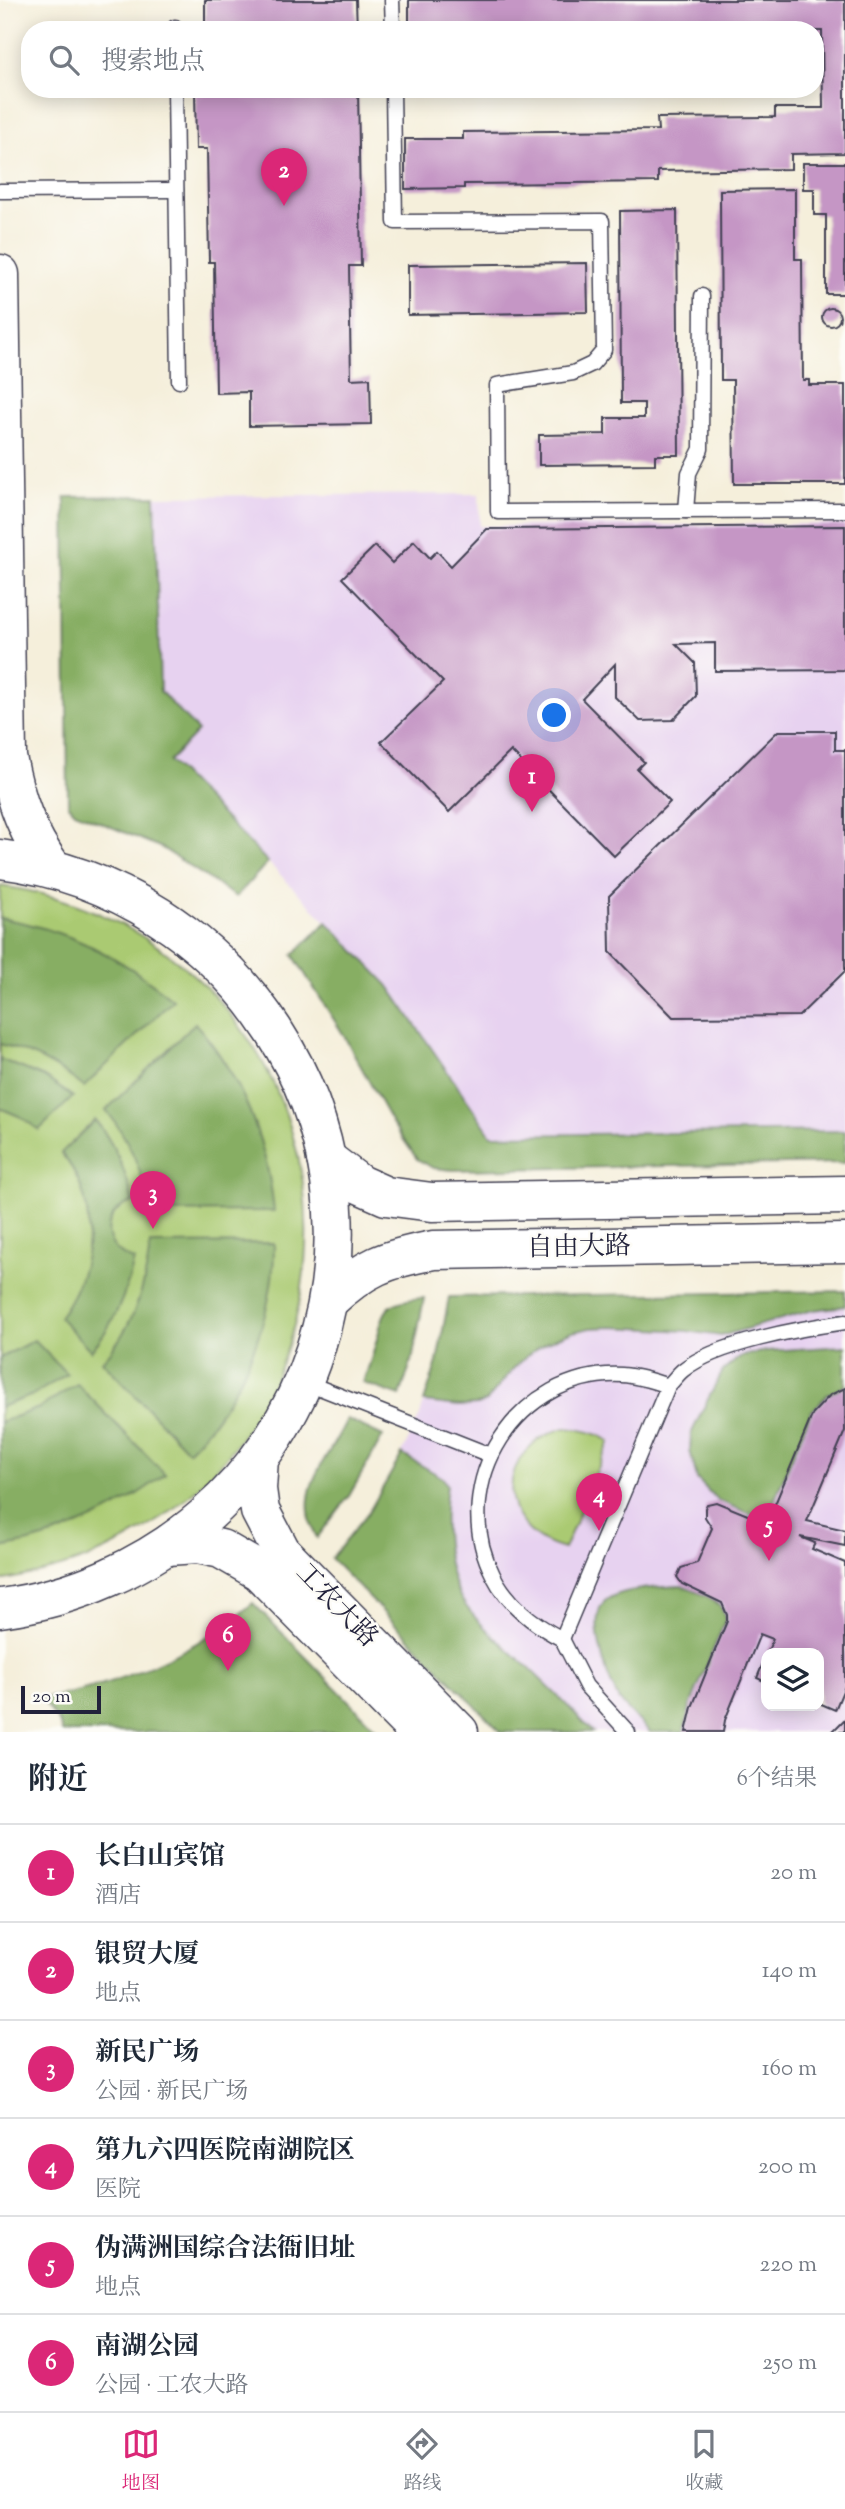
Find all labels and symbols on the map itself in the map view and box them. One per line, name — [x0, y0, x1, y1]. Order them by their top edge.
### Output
pin: 2 — [261, 148, 307, 206]
your location — [537, 698, 571, 732]
pin: 1 — [509, 754, 555, 812]
pin: 3 — [130, 1171, 176, 1229]
street label: 自由大路 — [527, 1229, 631, 1267]
pin: 4 — [576, 1473, 622, 1531]
pin: 5 — [746, 1503, 792, 1561]
street label: 工农大路 — [287, 1556, 385, 1656]
pin: 6 — [205, 1613, 251, 1671]
scale bar — [21, 1683, 102, 1715]

